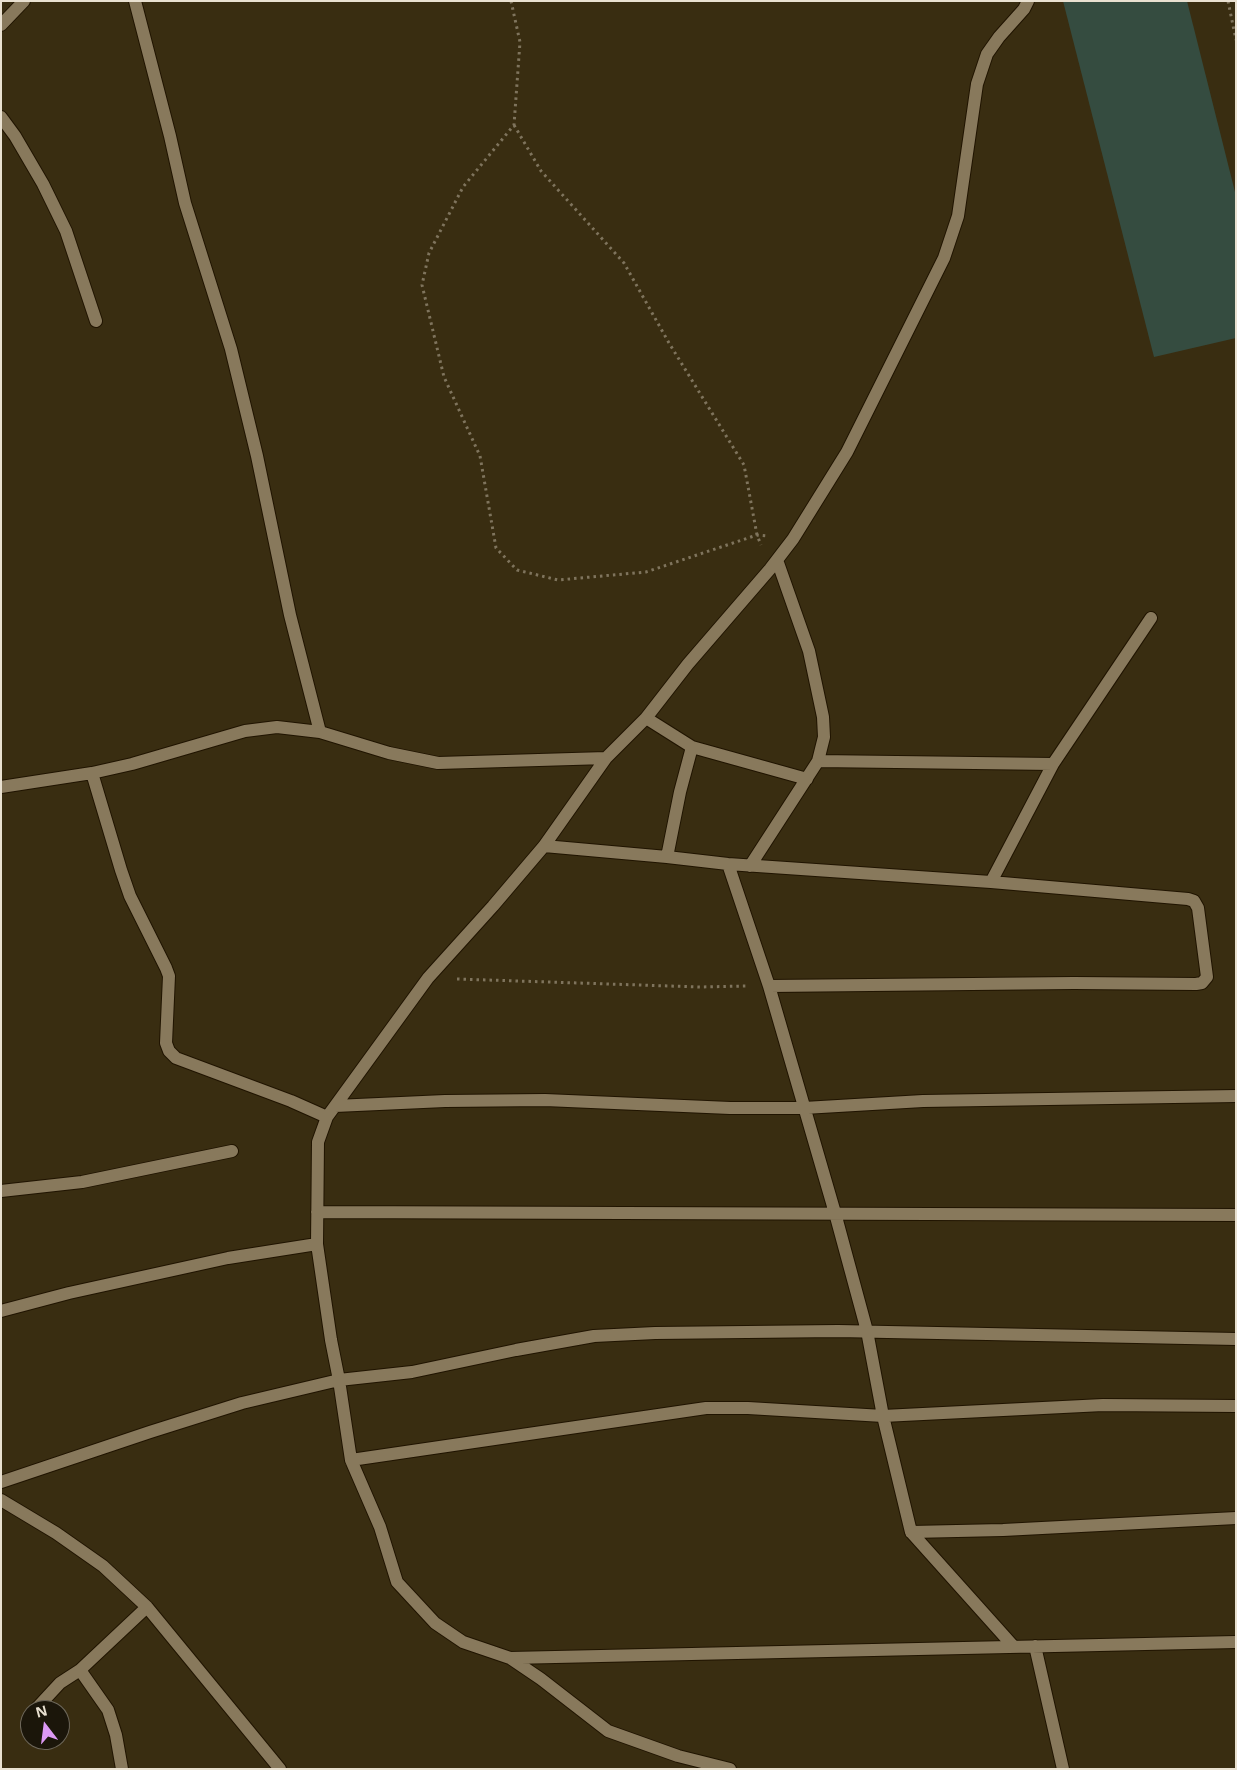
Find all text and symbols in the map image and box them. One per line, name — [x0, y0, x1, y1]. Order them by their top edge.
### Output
north arrow — [20, 1700, 70, 1750]
text: N — [33, 1700, 49, 1722]

